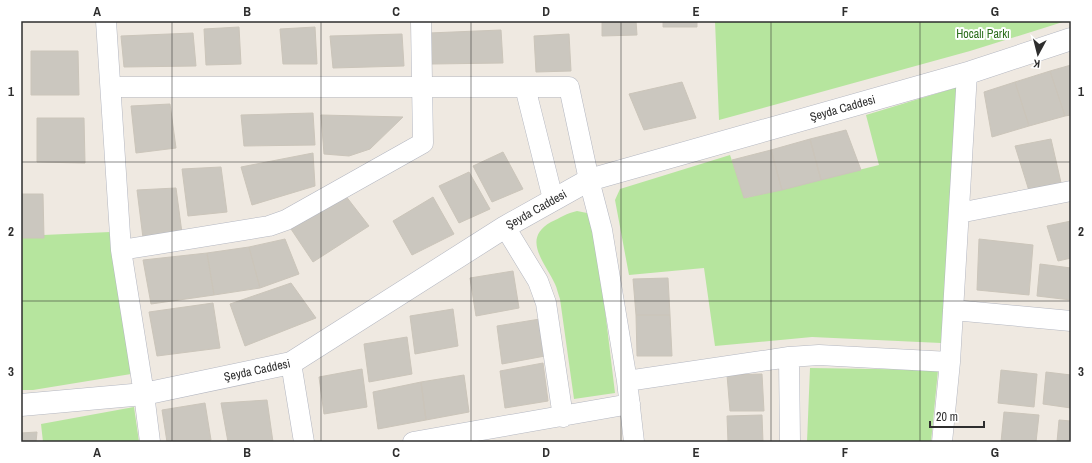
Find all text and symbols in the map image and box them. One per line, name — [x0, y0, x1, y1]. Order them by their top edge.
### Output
text: A — [93, 3, 101, 20]
text: B — [243, 3, 251, 20]
text: C — [392, 3, 400, 20]
text: D — [542, 3, 550, 20]
text: E — [692, 3, 700, 20]
text: F — [842, 3, 849, 20]
text: G — [991, 3, 999, 20]
park label: Hocalı Parkı — [956, 26, 1010, 42]
north arrow — [1018, 34, 1058, 74]
text: K — [1032, 57, 1041, 71]
text: 1 — [8, 83, 14, 100]
text: 1 — [1078, 83, 1084, 100]
street label: Şeyda Caddesi — [808, 91, 877, 125]
street label: Şeyda Caddesi — [503, 186, 569, 233]
text: 2 — [8, 223, 14, 240]
text: 2 — [1078, 223, 1084, 240]
street label: Şeyda Caddesi — [222, 355, 292, 385]
text: 3 — [8, 363, 14, 380]
text: 3 — [1078, 363, 1084, 380]
scale bar — [930, 403, 984, 429]
text: 20 m — [936, 409, 958, 425]
text: A — [93, 444, 101, 461]
text: B — [243, 444, 251, 461]
text: C — [392, 444, 400, 461]
text: D — [542, 444, 550, 461]
text: E — [692, 444, 700, 461]
text: F — [842, 444, 849, 461]
text: G — [991, 444, 999, 461]

